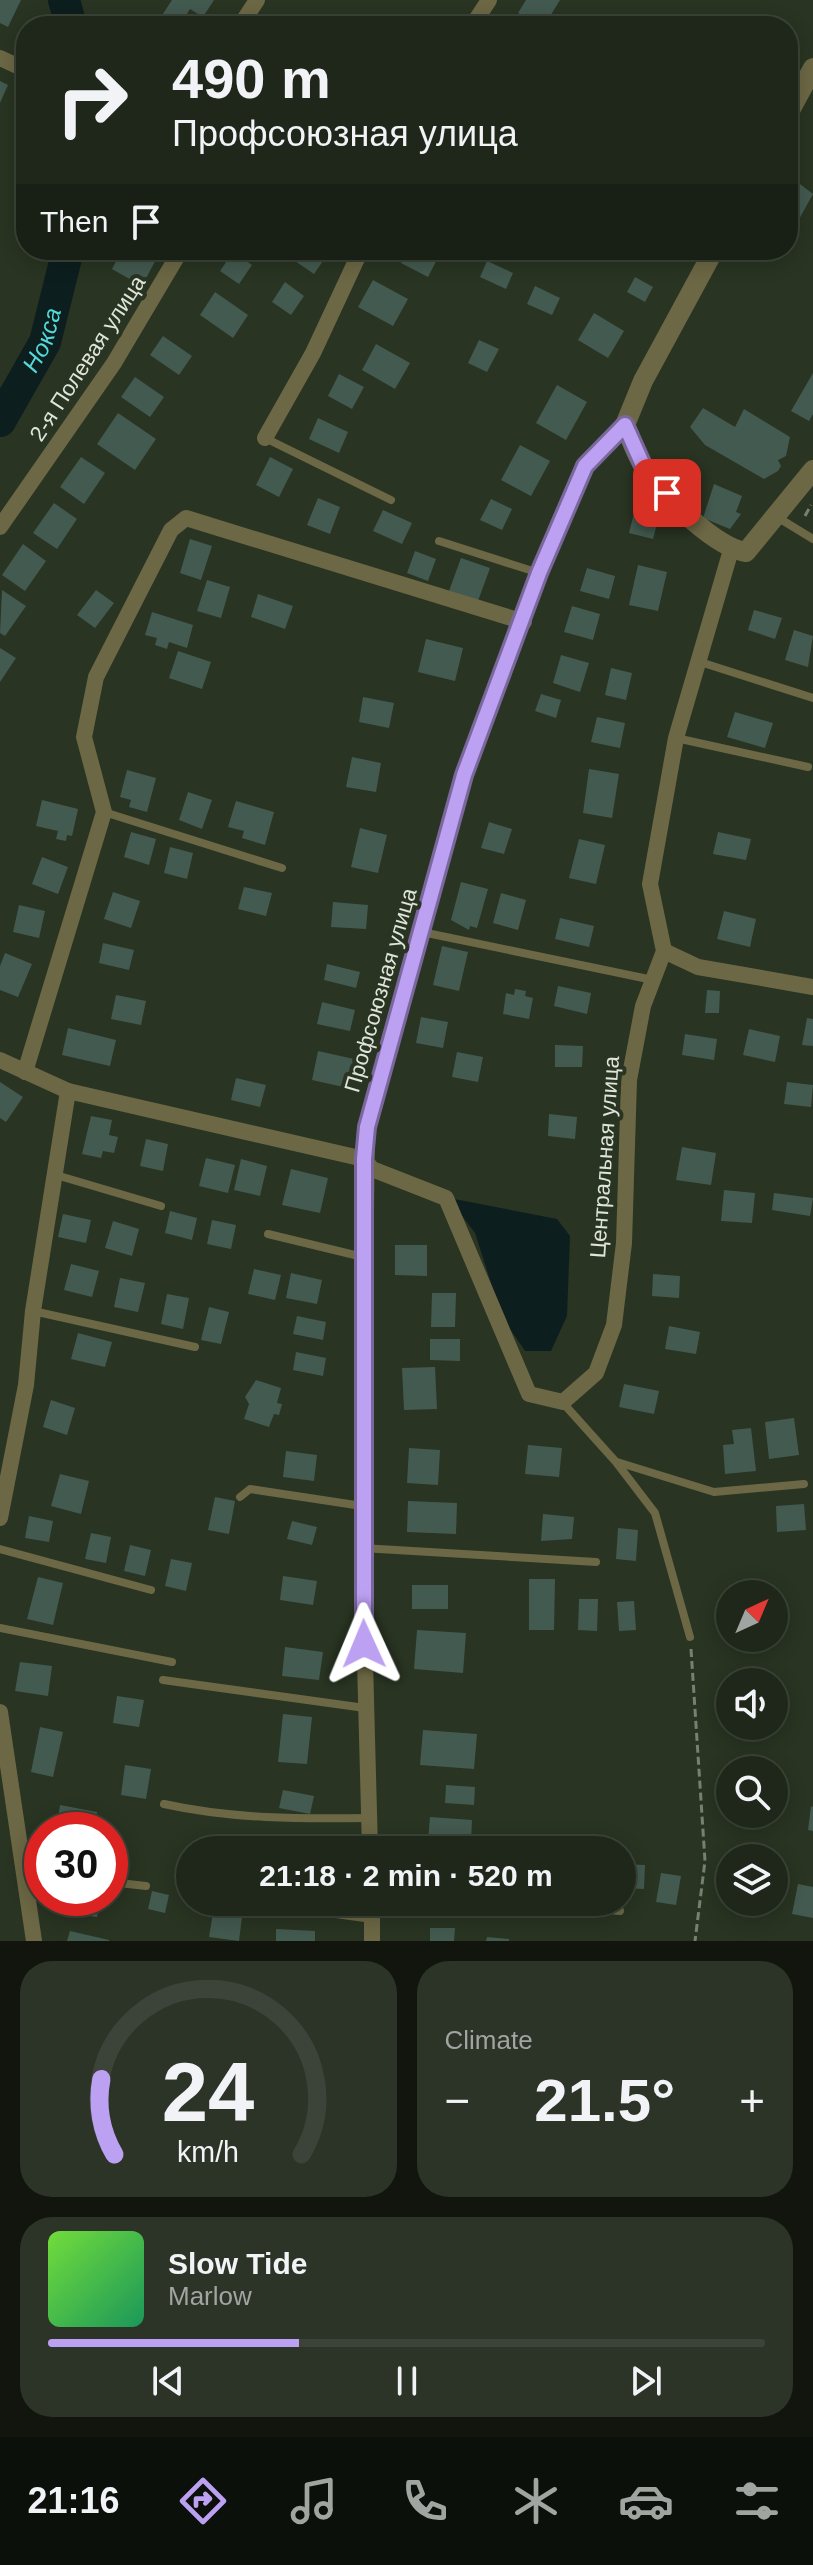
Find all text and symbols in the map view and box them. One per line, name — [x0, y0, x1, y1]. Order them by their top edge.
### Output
text: 490 m — [172, 47, 331, 110]
icon: right — [40, 48, 144, 152]
text: Профсоюзная улица — [172, 113, 518, 154]
icon: arrive — [124, 200, 168, 244]
text: Then — [40, 205, 108, 238]
street label: 2-я Полевая улица — [25, 270, 151, 446]
water label: Нокса — [17, 305, 66, 377]
pin — [633, 459, 701, 527]
icon: arrive — [645, 471, 689, 515]
street label: Профсоюзная улица — [339, 884, 422, 1095]
street label: Центральная улица — [585, 1054, 624, 1259]
north arrow — [716, 1580, 788, 1652]
map controls — [716, 1580, 788, 1916]
position arrow — [322, 1602, 406, 1686]
button: sound — [716, 1668, 788, 1740]
button: search — [716, 1756, 788, 1828]
speed limit sign: 30 — [24, 1812, 128, 1916]
button: layers — [716, 1844, 788, 1916]
text: 21:18 · 2 min · 520 m — [259, 1859, 553, 1892]
text: Climate — [445, 2025, 533, 2055]
text: 24 — [162, 2046, 255, 2139]
text: 21.5° — [534, 2067, 675, 2134]
text: − — [445, 2076, 470, 2125]
text: + — [739, 2076, 765, 2125]
text: km/h — [177, 2136, 239, 2168]
text: Slow Tide — [168, 2247, 307, 2280]
text: Marlow — [168, 2281, 252, 2311]
icon: previous — [146, 2359, 190, 2403]
icon: pause — [385, 2359, 429, 2403]
icon: next — [624, 2359, 668, 2403]
icon: directions — [175, 2473, 231, 2529]
icon: music — [286, 2473, 342, 2529]
icon: phone — [397, 2473, 453, 2529]
icon: climate — [508, 2473, 564, 2529]
icon: car — [618, 2473, 674, 2529]
icon: filters — [729, 2473, 785, 2529]
text: 21:16 — [27, 2480, 120, 2521]

